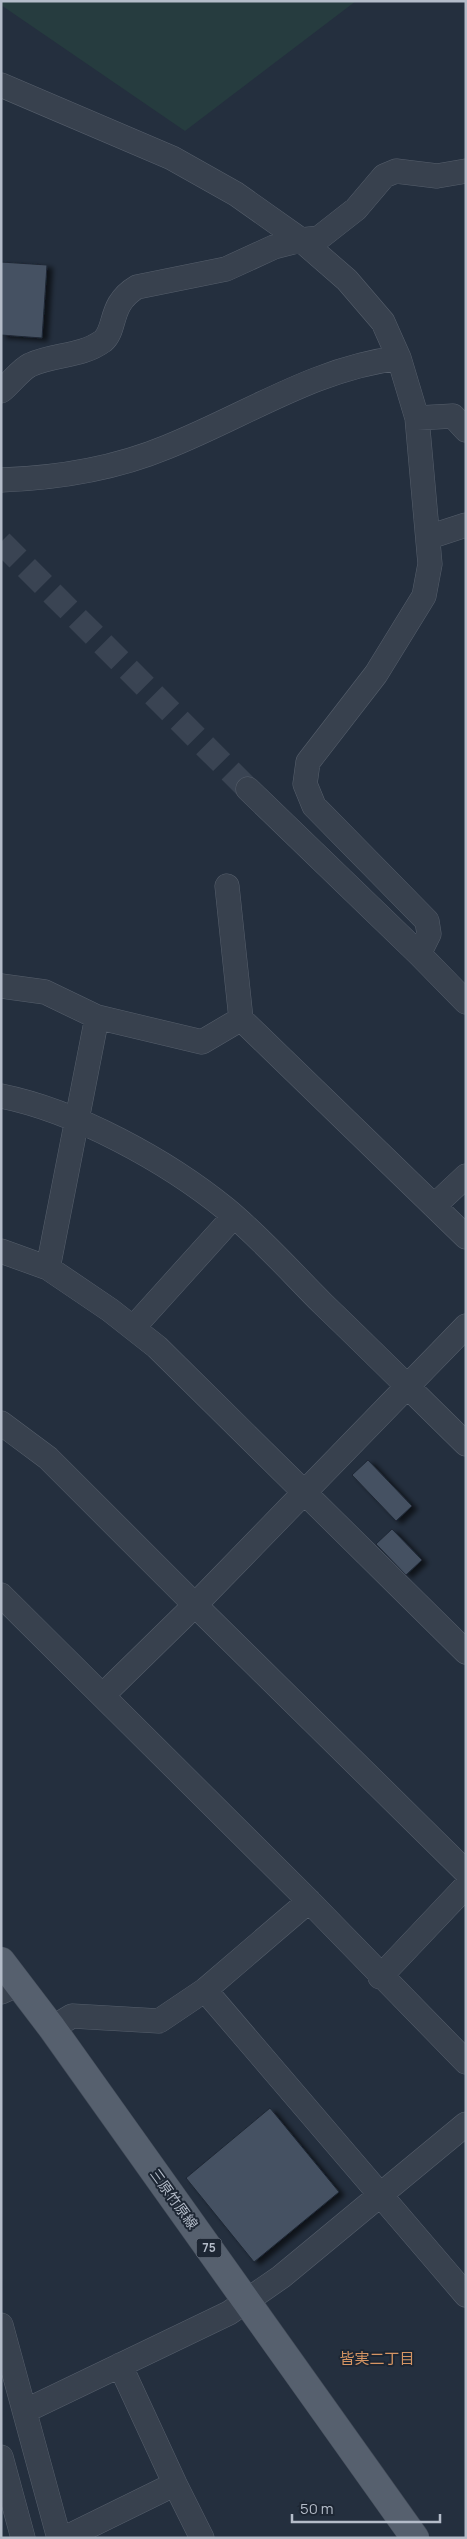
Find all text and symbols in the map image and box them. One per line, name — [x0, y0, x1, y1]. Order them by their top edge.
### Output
street label: 三原竹原線 — [146, 2165, 203, 2233]
road number: 75 — [196, 2238, 222, 2258]
district label: 皆実二丁目 — [339, 2348, 415, 2369]
scale bar — [292, 2492, 440, 2524]
text: 50 m — [300, 2498, 334, 2519]

